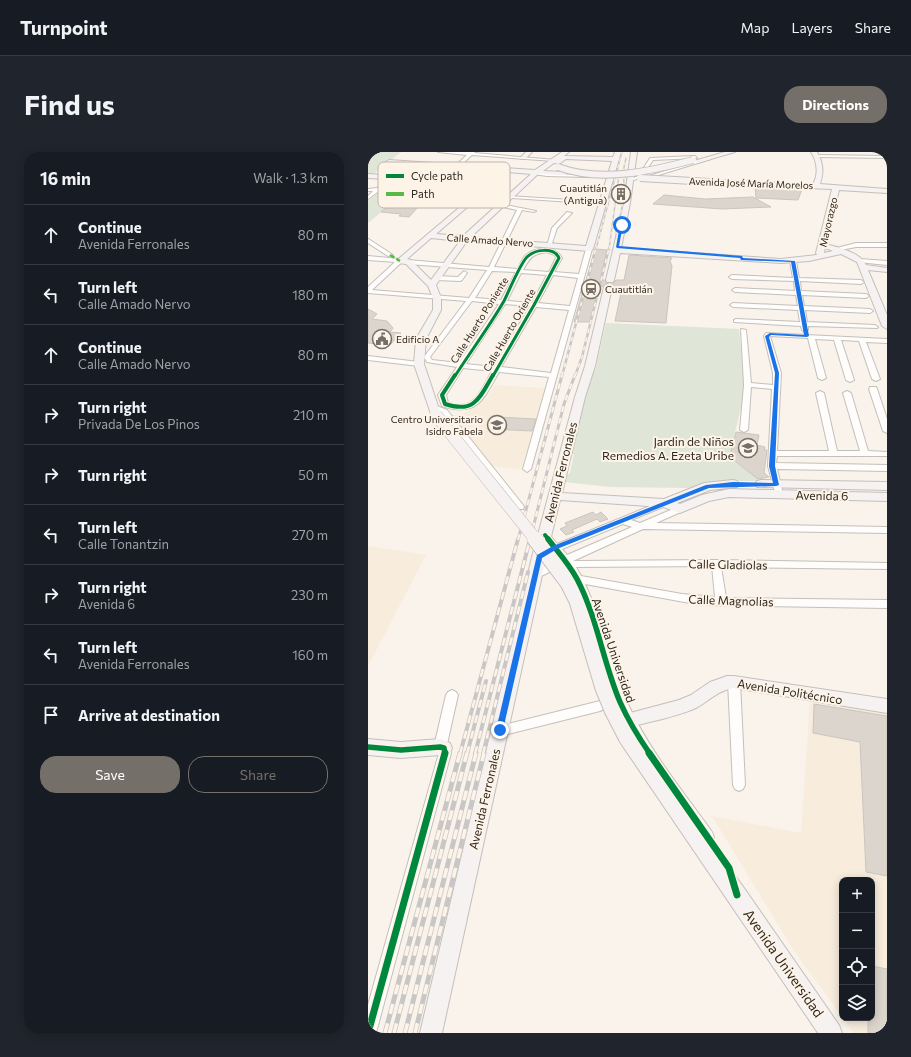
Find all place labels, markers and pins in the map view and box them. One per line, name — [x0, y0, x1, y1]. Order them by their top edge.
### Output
place label: Cuautitlán (Antigua) — [560, 182, 607, 206]
building icon: Cuautitlán (Antigua) — [610, 183, 632, 205]
station icon: Cuautitlán — [580, 278, 602, 300]
place label: Cuautitlán — [605, 283, 652, 295]
public building icon: Edificio A — [371, 328, 393, 350]
place label: Edificio A — [396, 333, 439, 345]
place label: Centro Universitario Isidro Fabela — [391, 413, 483, 437]
school or university icon: Centro Universitario Isidro Fabela — [486, 414, 508, 436]
place label: Jardin de Niños Remedios A. Ezeta Uribe — [602, 434, 734, 462]
school or university icon: Jardin de Niños Remedios A. Ezeta Uribe — [737, 437, 759, 459]

